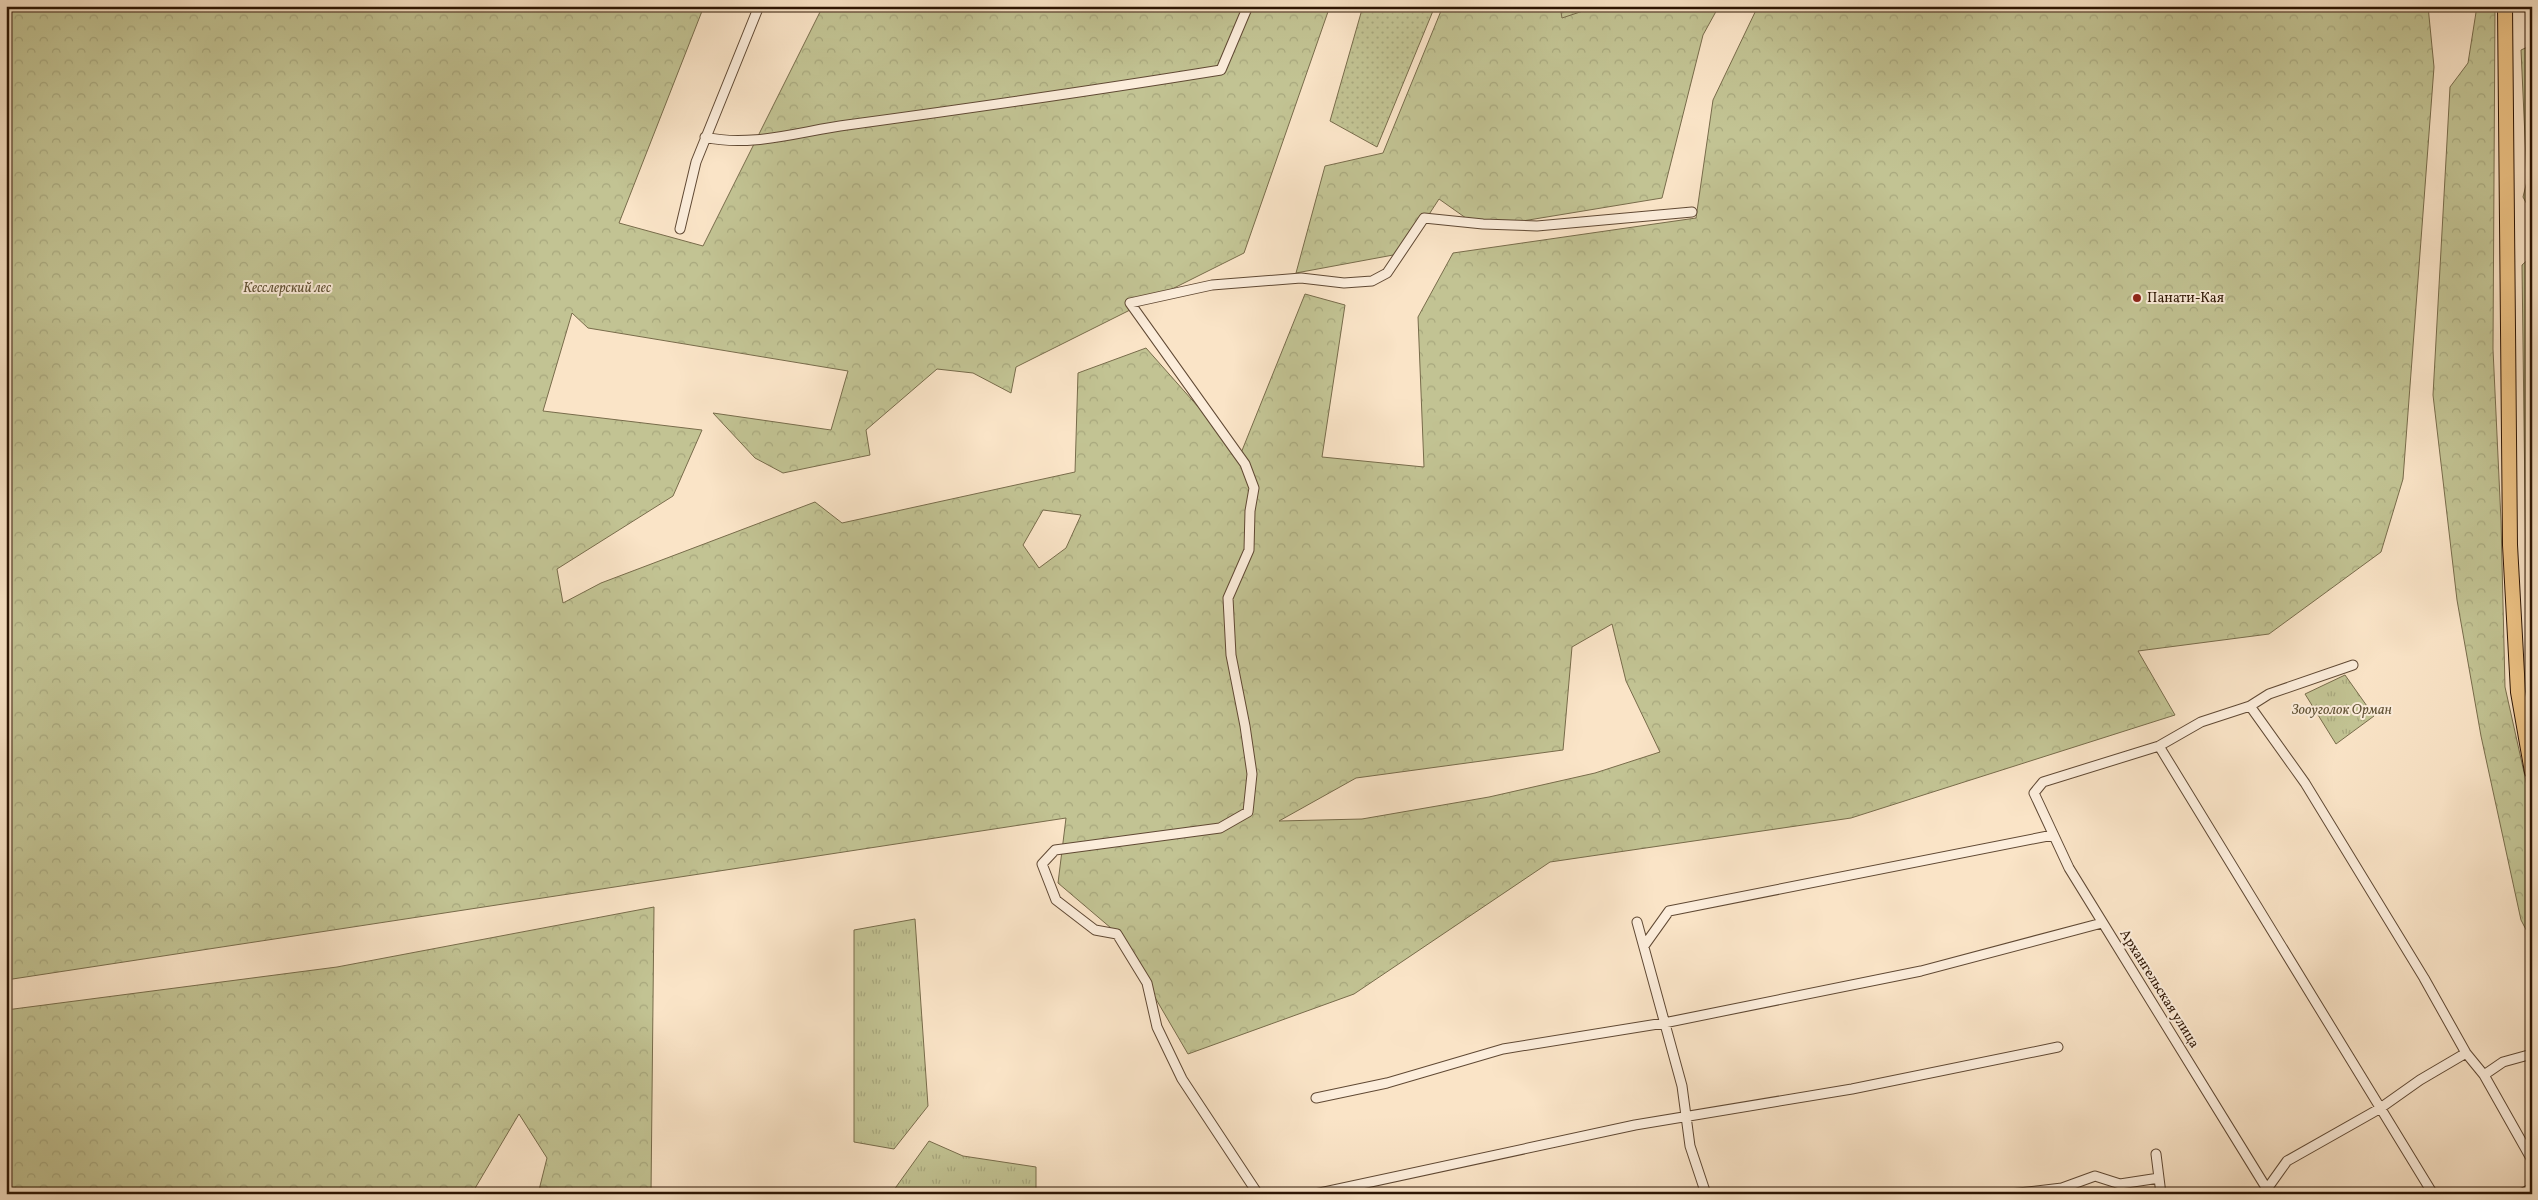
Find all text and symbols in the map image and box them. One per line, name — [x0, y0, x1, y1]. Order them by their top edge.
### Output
park label: Кесслерский лес — [243, 279, 331, 298]
place label: Панати-Кая — [2147, 289, 2224, 308]
marker: Панати-Кая — [2131, 292, 2143, 304]
park label: Зооуголок Орман — [2291, 701, 2392, 720]
street label: Архангельская улица — [2115, 926, 2203, 1052]

